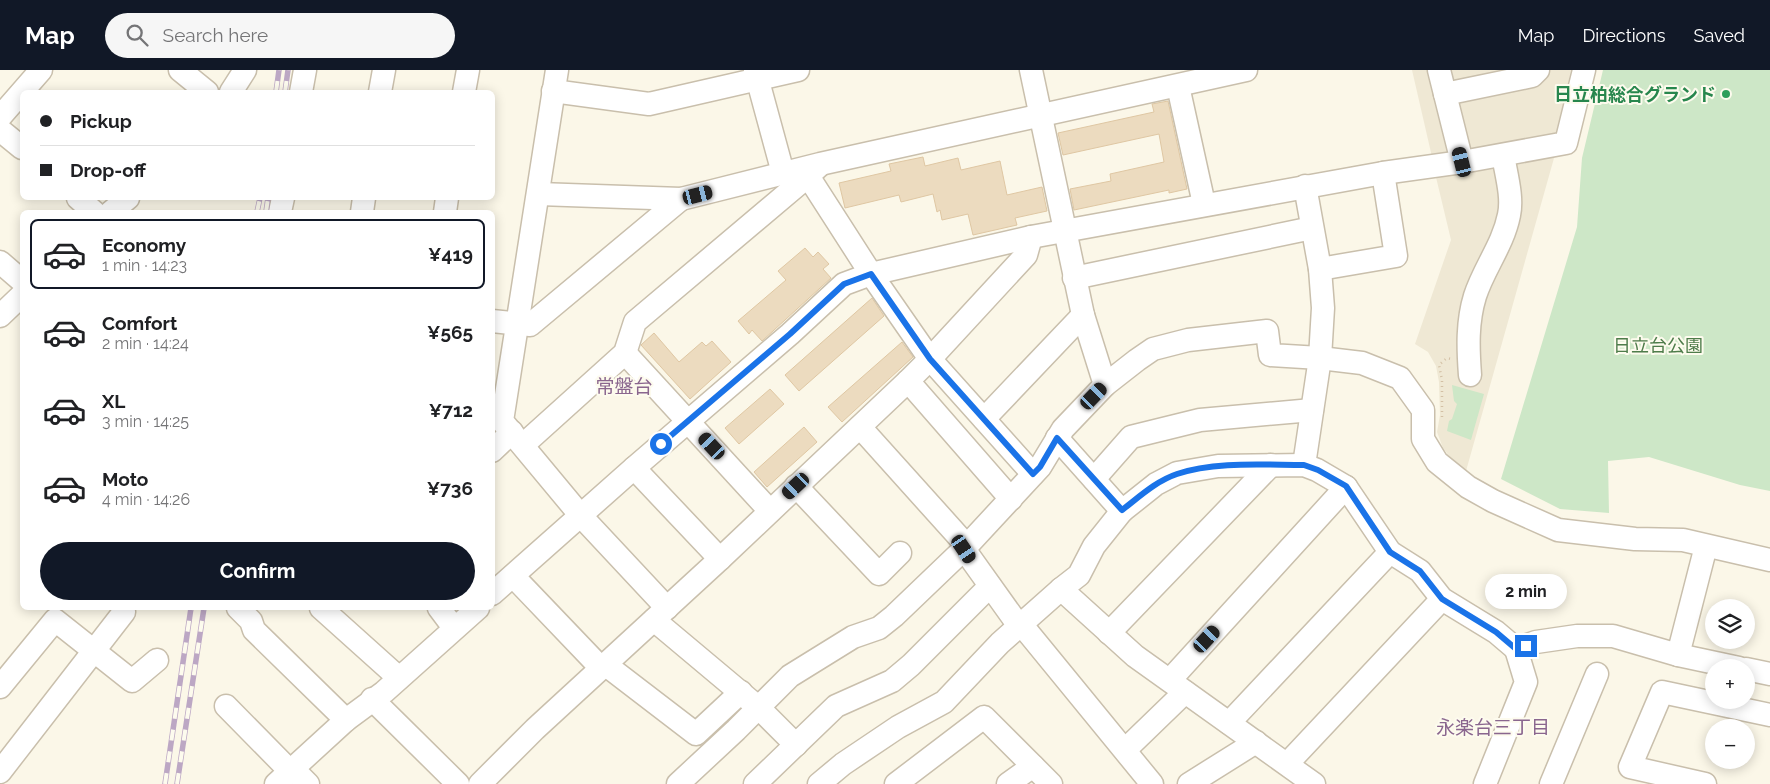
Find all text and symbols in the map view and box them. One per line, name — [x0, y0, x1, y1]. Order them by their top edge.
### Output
search box — [105, 13, 455, 58]
text: Map — [25, 21, 75, 50]
icon: search — [123, 21, 151, 49]
text: Search here — [163, 24, 268, 46]
text: Map — [1518, 25, 1554, 46]
text: Directions — [1582, 25, 1666, 46]
text: Saved — [1694, 25, 1745, 46]
place label: 日立柏総合グランド — [1554, 84, 1716, 105]
marker: 日立柏総合グランド — [1720, 88, 1732, 100]
text: Pickup — [70, 110, 132, 132]
car — [1451, 146, 1472, 178]
text: Drop-off — [70, 159, 146, 181]
car — [681, 184, 714, 206]
icon: car — [42, 232, 87, 277]
text: Economy — [102, 234, 186, 256]
text: ¥419 — [428, 243, 473, 265]
text: 1 min · 14:23 — [102, 256, 187, 275]
icon: car — [42, 310, 87, 355]
text: Comfort — [102, 312, 177, 334]
text: ¥565 — [427, 321, 473, 343]
text: 2 min · 14:24 — [102, 334, 189, 353]
park label: 日立台公園 — [1613, 335, 1703, 356]
district label: 常盤台 — [595, 375, 653, 397]
car — [1078, 380, 1109, 412]
icon: car — [42, 388, 87, 433]
text: XL — [102, 390, 125, 412]
text: ¥712 — [429, 399, 473, 421]
text: 3 min · 14:25 — [102, 412, 189, 431]
car — [696, 430, 727, 462]
route start — [650, 433, 672, 455]
icon: car — [42, 466, 87, 511]
text: Moto — [102, 468, 148, 490]
car — [779, 470, 812, 502]
text: ¥736 — [427, 477, 473, 499]
text: 4 min · 14:26 — [102, 490, 190, 509]
car — [949, 532, 978, 566]
button: Confirm — [40, 542, 475, 600]
callout: 2 min — [1485, 574, 1567, 608]
text: 2 min — [1505, 582, 1547, 601]
map controls — [1705, 599, 1755, 769]
button: layers — [1705, 599, 1755, 649]
car — [1191, 623, 1222, 655]
route end — [1515, 635, 1537, 657]
button: + — [1705, 659, 1755, 709]
district label: 永楽台三丁目 — [1436, 716, 1550, 738]
button: − — [1705, 719, 1755, 769]

